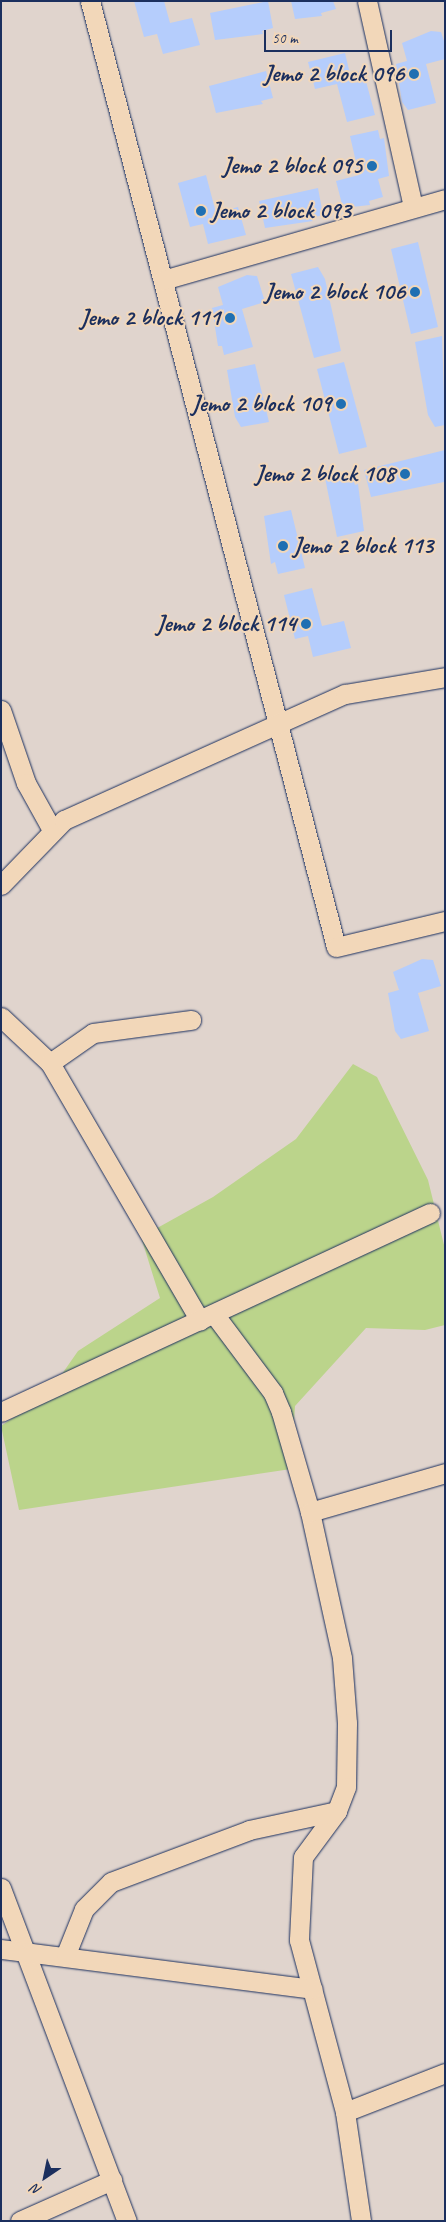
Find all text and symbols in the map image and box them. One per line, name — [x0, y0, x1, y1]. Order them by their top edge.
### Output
scale bar — [266, 20, 394, 52]
text: 50 m — [272, 29, 298, 48]
place label: Jemo 2 block 096 — [264, 60, 404, 88]
marker: Jemo 2 block 096 — [408, 68, 420, 80]
place label: Jemo 2 block 095 — [223, 152, 362, 180]
marker: Jemo 2 block 095 — [366, 160, 378, 172]
place label: Jemo 2 block 093 — [211, 197, 351, 225]
marker: Jemo 2 block 093 — [195, 205, 207, 217]
place label: Jemo 2 block 106 — [264, 278, 405, 306]
marker: Jemo 2 block 106 — [409, 286, 421, 298]
place label: Jemo 2 block 111 — [80, 304, 220, 332]
marker: Jemo 2 block 111 — [224, 312, 236, 324]
place label: Jemo 2 block 109 — [191, 390, 331, 418]
marker: Jemo 2 block 109 — [335, 398, 347, 410]
place label: Jemo 2 block 108 — [255, 460, 395, 488]
marker: Jemo 2 block 108 — [399, 468, 411, 480]
place label: Jemo 2 block 113 — [293, 532, 433, 560]
marker: Jemo 2 block 113 — [277, 540, 289, 552]
place label: Jemo 2 block 114 — [156, 610, 296, 638]
marker: Jemo 2 block 114 — [300, 618, 312, 630]
north arrow — [20, 2152, 70, 2202]
text: N — [28, 2180, 45, 2199]

